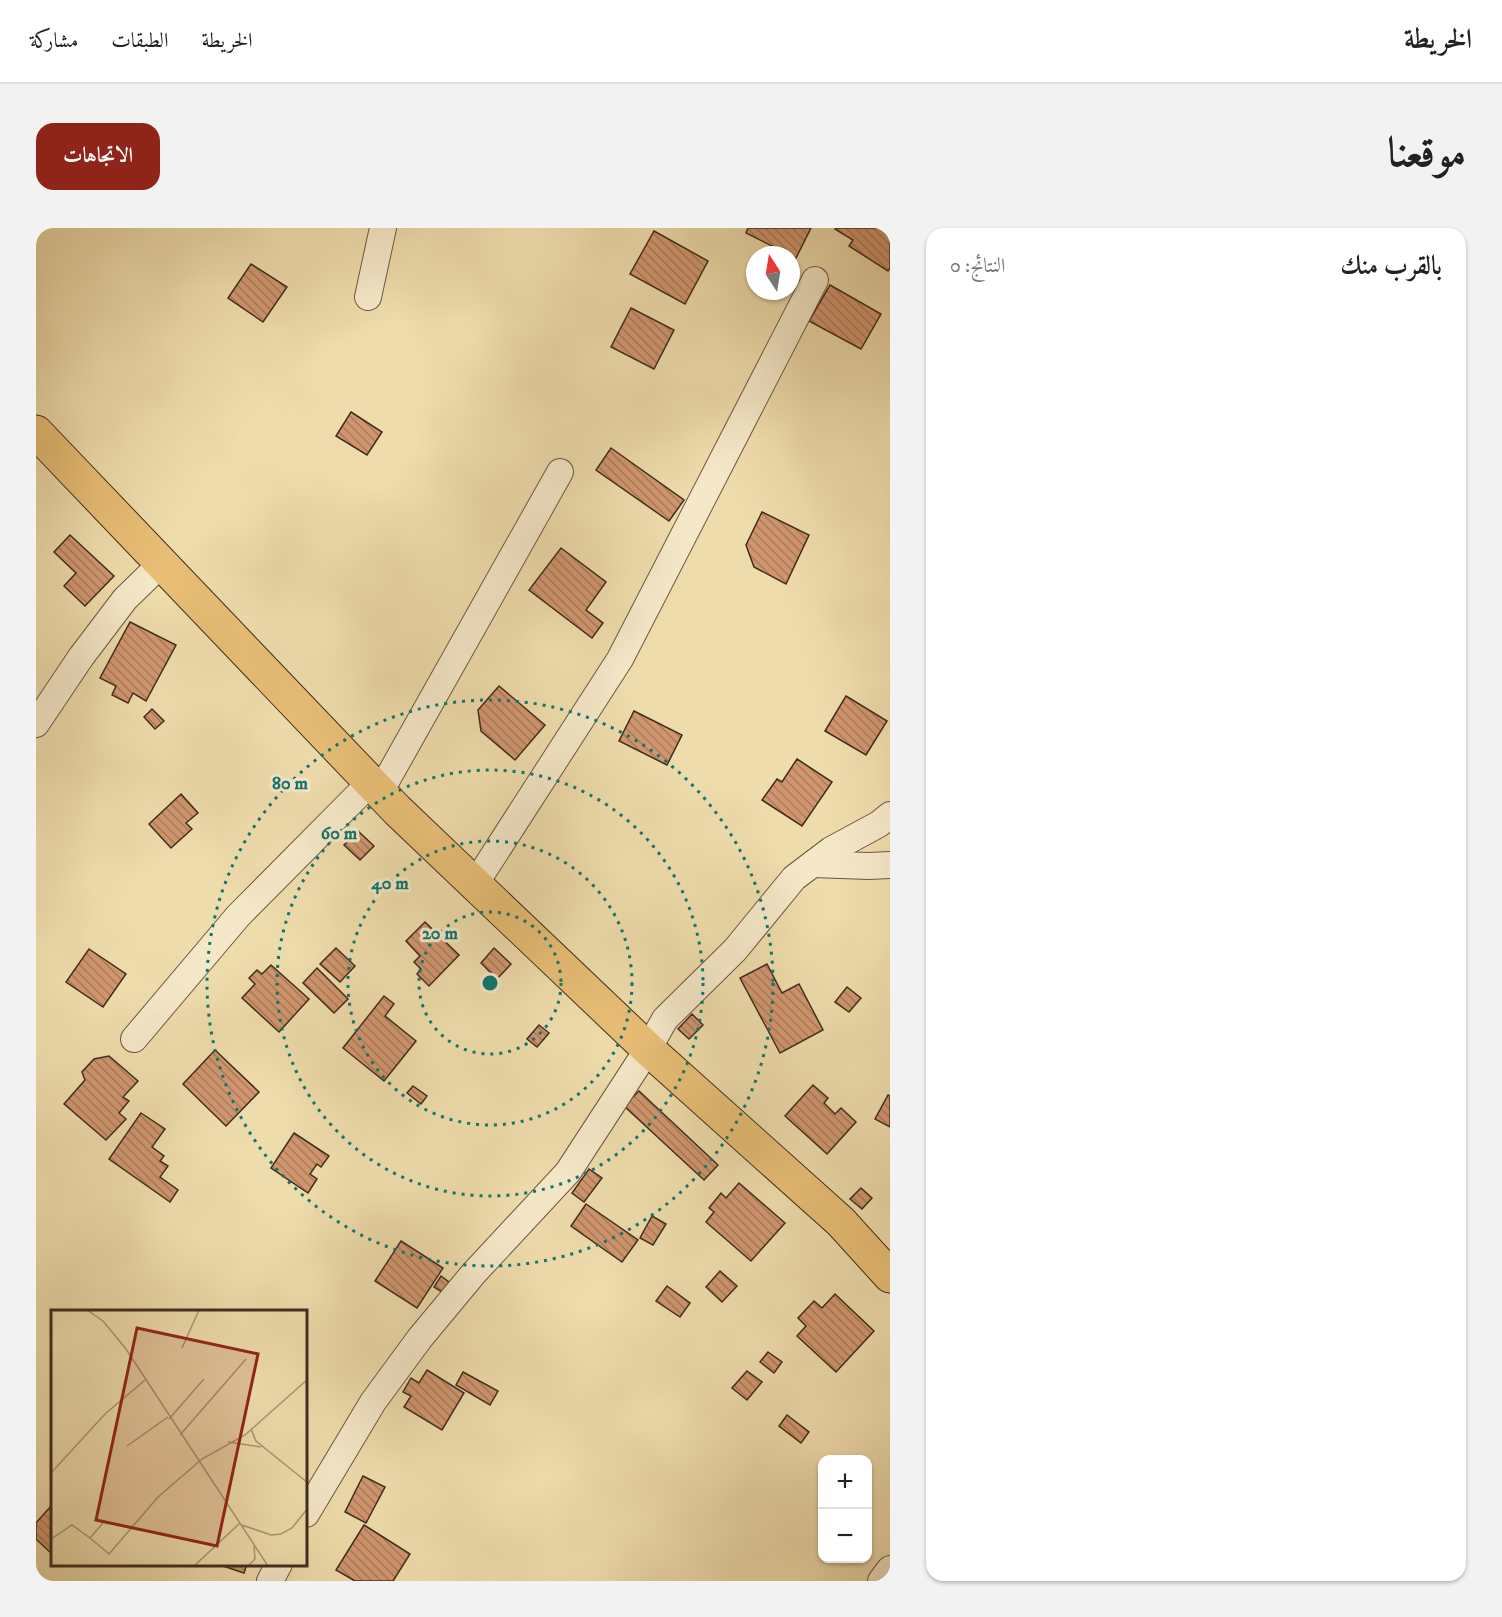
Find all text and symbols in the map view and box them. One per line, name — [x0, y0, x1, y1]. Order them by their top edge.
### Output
text: الخريطة — [1404, 22, 1472, 57]
text: مشاركة — [30, 28, 78, 54]
text: الطبقات — [111, 28, 168, 54]
text: الخريطة — [201, 28, 253, 54]
button: الاتجاهات — [36, 123, 160, 190]
text: موقعنا — [1388, 128, 1466, 180]
north arrow — [746, 246, 800, 300]
text: بالقرب منك — [1340, 250, 1442, 283]
text: النتائج: 0 — [950, 254, 1005, 279]
text: 80 m — [272, 773, 309, 795]
text: 60 m — [321, 823, 358, 845]
text: 40 m — [370, 873, 409, 895]
text: 20 m — [422, 923, 458, 945]
centre of rings — [480, 973, 500, 993]
inset map — [51, 1310, 308, 1566]
map controls — [818, 1455, 872, 1563]
button: + — [818, 1455, 872, 1509]
button: − — [818, 1509, 872, 1563]

